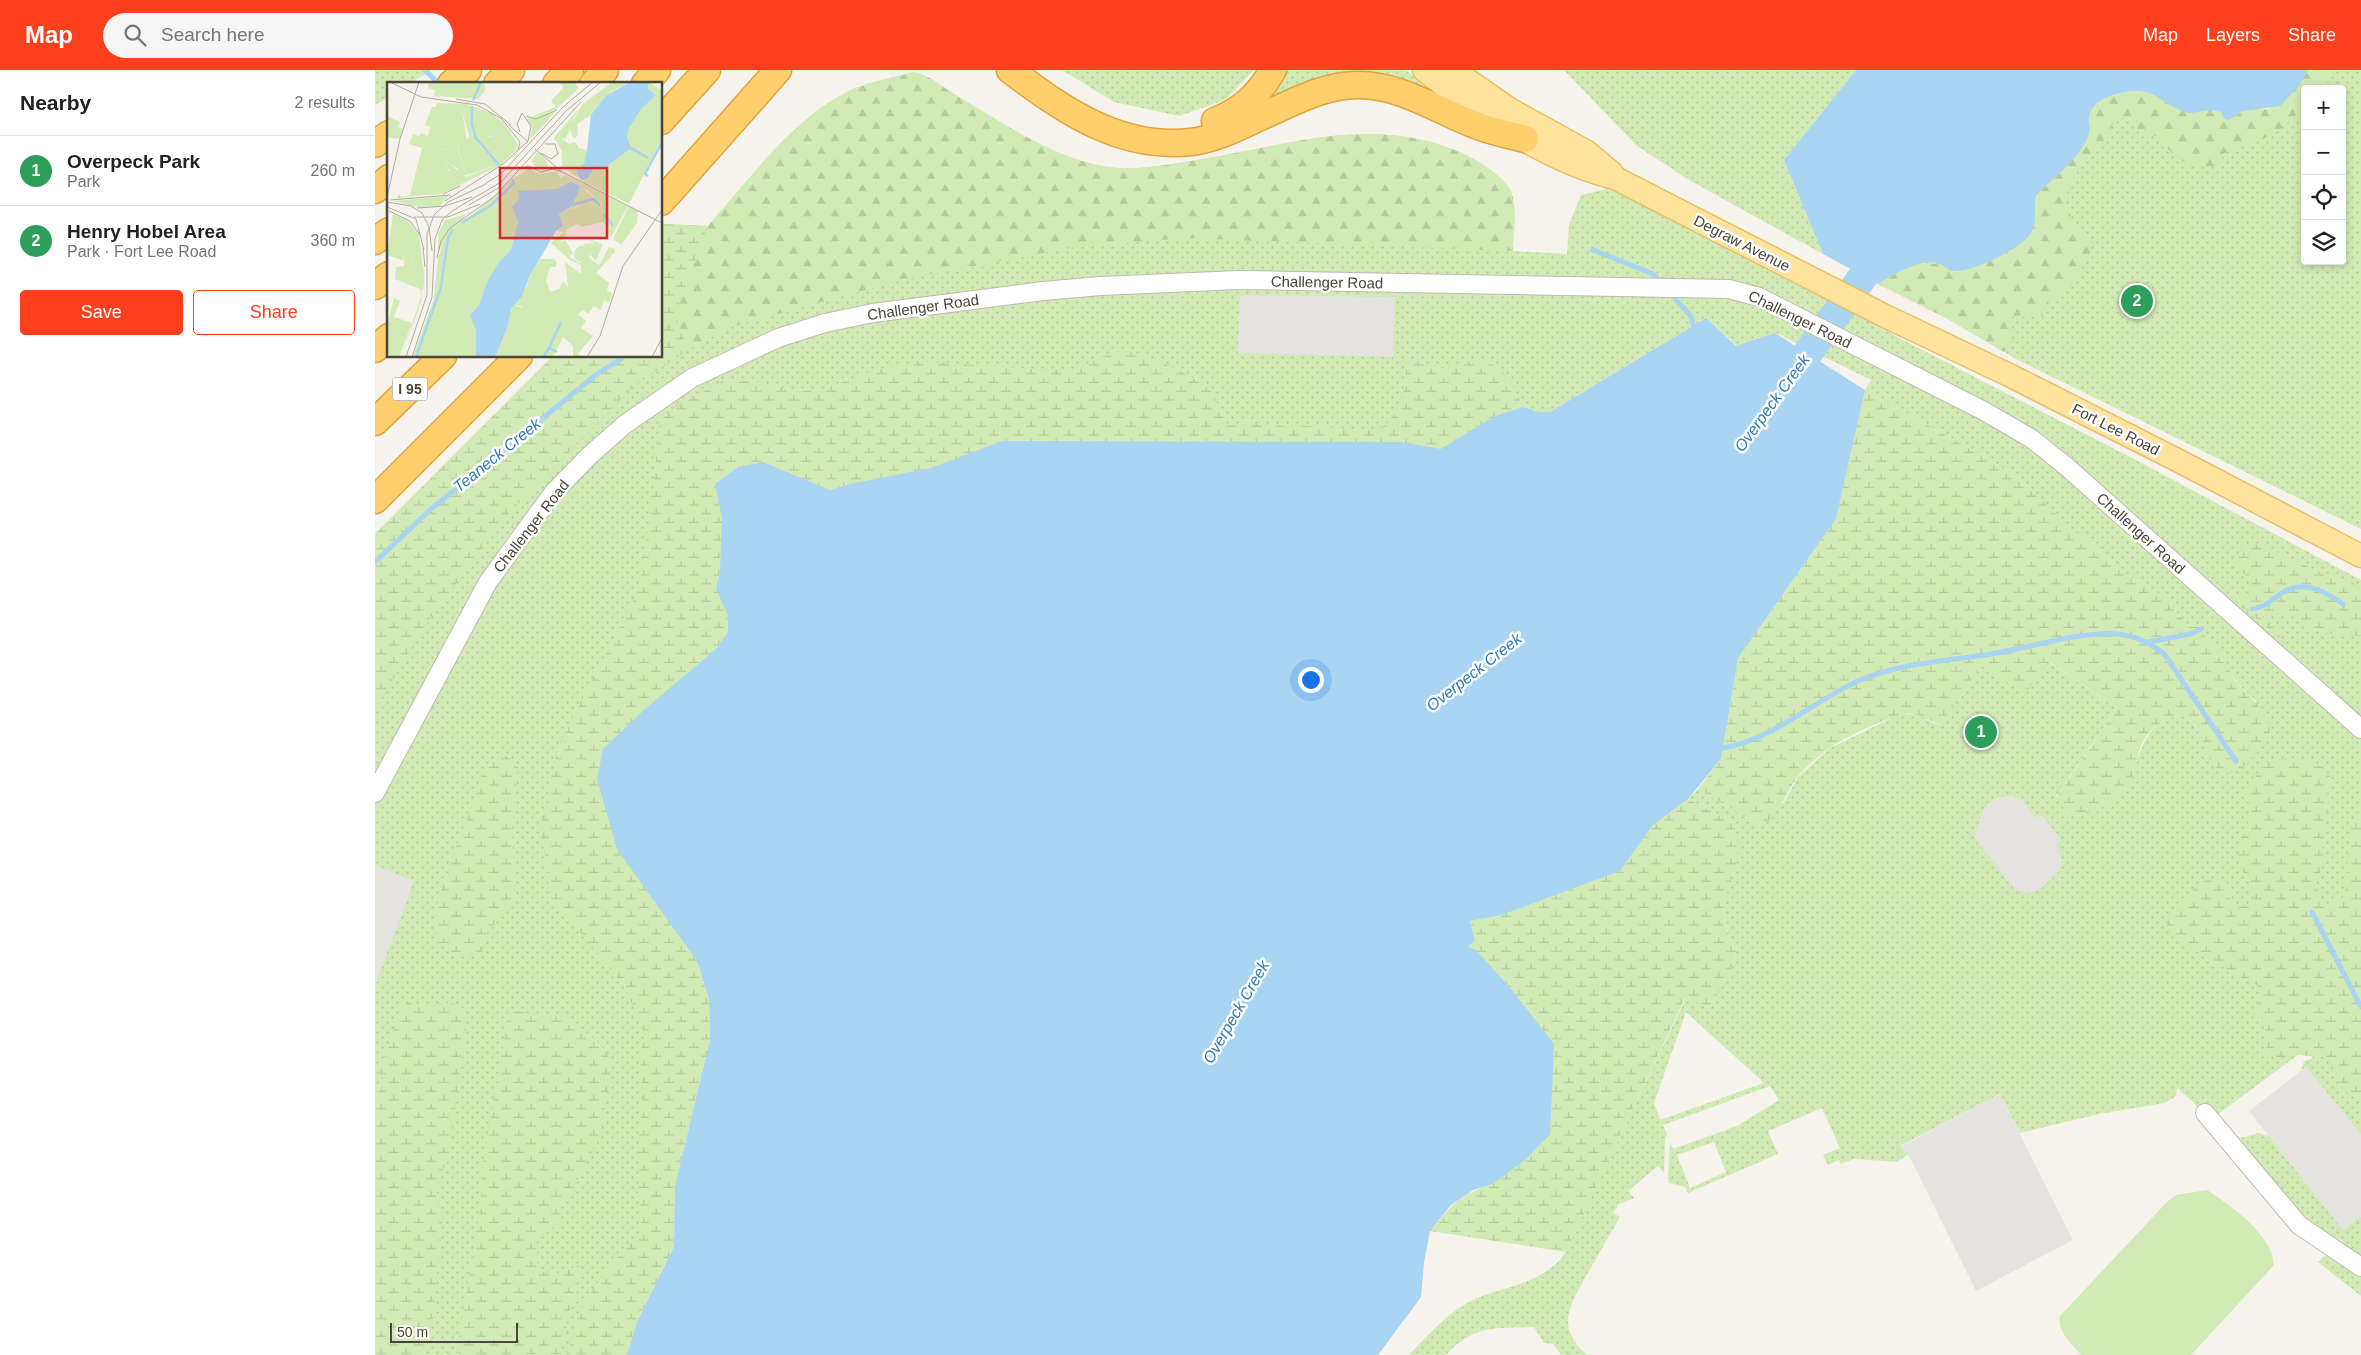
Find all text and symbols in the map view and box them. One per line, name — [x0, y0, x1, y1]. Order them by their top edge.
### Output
search box — [103, 13, 453, 58]
text: Map — [25, 21, 73, 48]
icon: search — [121, 21, 149, 49]
text: Search here — [161, 24, 265, 45]
text: Map — [2143, 25, 2178, 45]
text: Layers — [2206, 25, 2260, 45]
text: Share — [2288, 25, 2336, 45]
inset map — [387, 82, 663, 358]
map controls — [2301, 85, 2346, 265]
button: + — [2301, 85, 2346, 130]
text: Nearby — [20, 91, 91, 114]
text: 2 results — [295, 94, 355, 111]
button: − — [2301, 130, 2346, 175]
text: Overpeck Park — [67, 151, 200, 172]
text: 1 — [32, 162, 40, 179]
text: 260 m — [311, 162, 355, 179]
text: Park — [67, 173, 100, 190]
button: locate — [2301, 175, 2346, 220]
street label: Degraw Avenue — [1691, 211, 1793, 275]
button: layers — [2301, 220, 2346, 265]
text: Henry Hobel Area — [67, 221, 226, 242]
text: 2 — [32, 232, 40, 249]
text: 360 m — [311, 232, 355, 249]
text: Park · Fort Lee Road — [67, 243, 216, 260]
street label: Challenger Road — [1271, 273, 1383, 291]
pin: 2 — [2121, 282, 2153, 320]
street label: Challenger Road — [1746, 287, 1854, 351]
button: Save — [20, 290, 183, 335]
button: Share — [193, 290, 355, 335]
street label: Challenger Road — [866, 291, 980, 323]
water label: Overpeck Creek — [1731, 350, 1813, 455]
road number: I 95 — [393, 378, 427, 400]
street label: Fort Lee Road — [2069, 400, 2163, 458]
water label: Teaneck Creek — [450, 414, 545, 495]
street label: Challenger Road — [490, 476, 572, 576]
street label: Challenger Road — [2093, 489, 2189, 577]
water label: Overpeck Creek — [1423, 629, 1526, 714]
your location — [1298, 667, 1324, 693]
pin: 1 — [1965, 713, 1997, 751]
water label: Overpeck Creek — [1200, 957, 1273, 1066]
scale bar — [390, 1320, 517, 1343]
text: 50 m — [397, 1324, 428, 1340]

